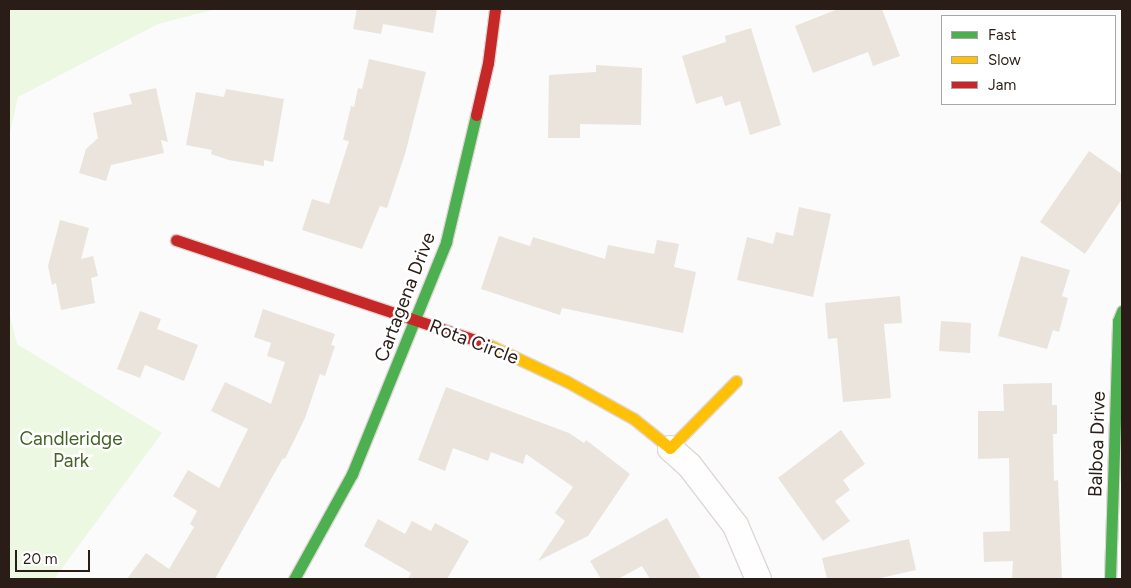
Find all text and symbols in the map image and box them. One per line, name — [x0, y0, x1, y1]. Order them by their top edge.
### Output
legend — [941, 15, 1116, 105]
text: Fast — [988, 26, 1016, 44]
text: Slow — [988, 51, 1021, 69]
text: Jam — [988, 76, 1016, 94]
street label: Cartagena Drive — [370, 229, 440, 365]
street label: Rota Circle — [426, 315, 522, 369]
street label: Balboa Drive — [1084, 391, 1110, 497]
park label: Candleridge Park — [19, 428, 123, 472]
scale bar — [18, 540, 92, 572]
text: 20 m — [23, 550, 57, 568]

